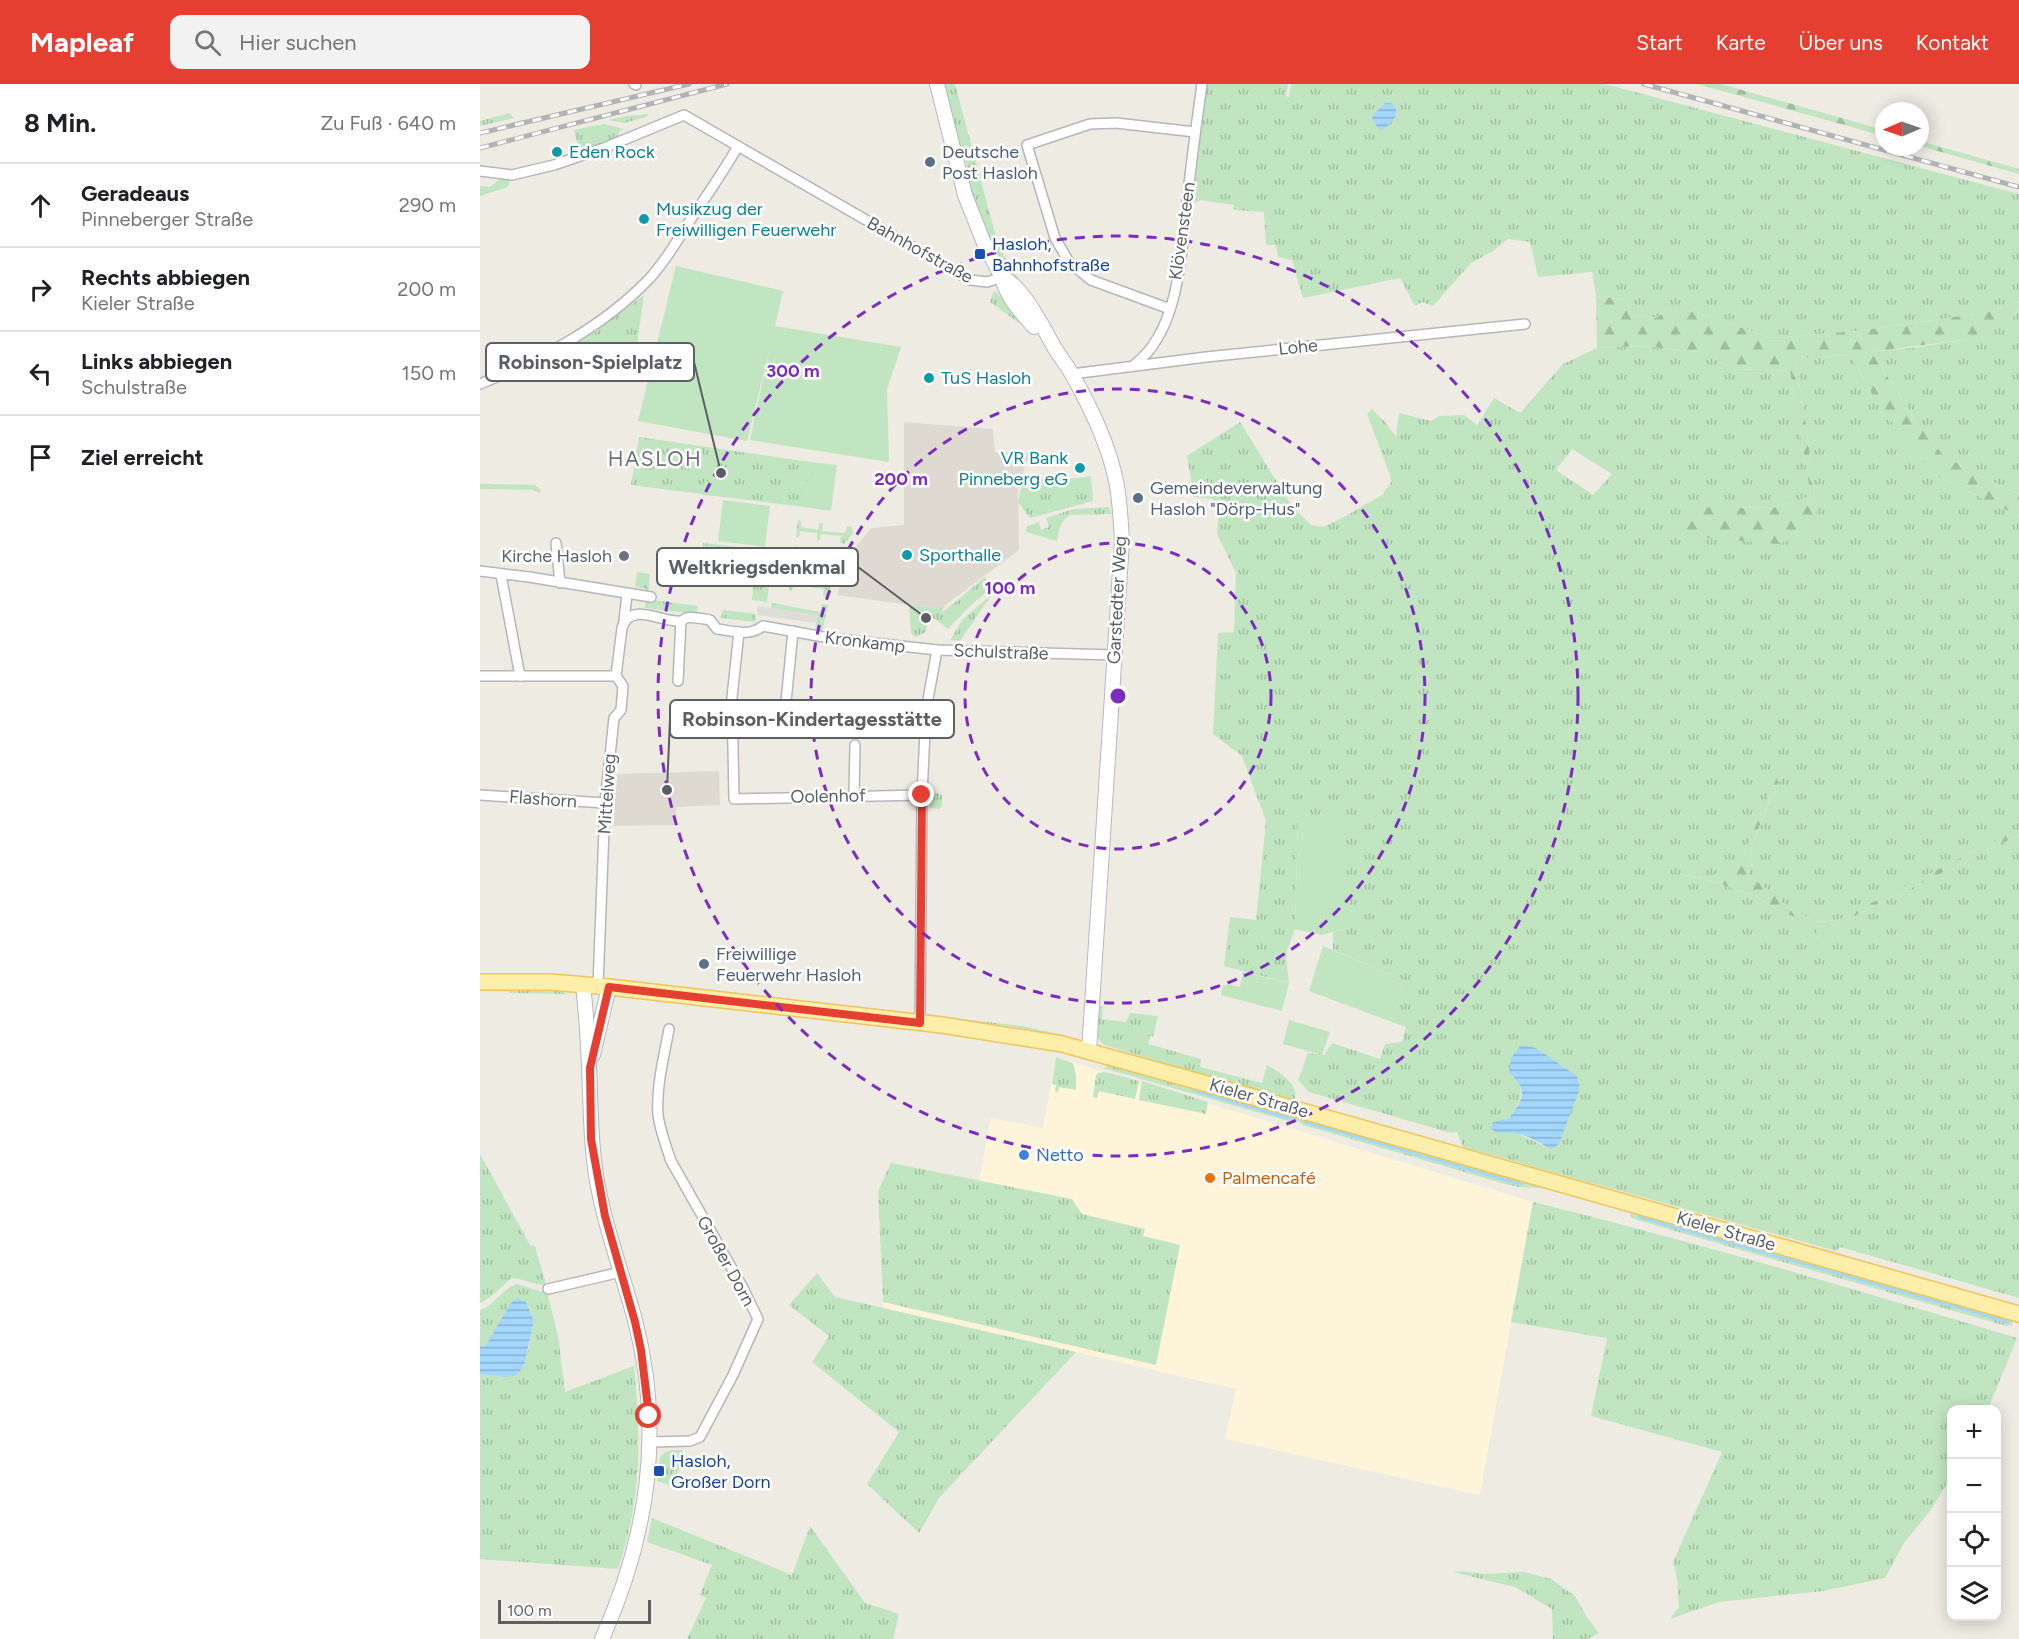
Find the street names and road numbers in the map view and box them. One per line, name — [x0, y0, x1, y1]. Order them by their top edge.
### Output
street label: Klövensteen — [1164, 180, 1200, 282]
street label: Bahnhofstraße — [863, 212, 977, 288]
street label: Lohe — [1277, 334, 1319, 360]
street label: Garstedter Weg — [1103, 535, 1131, 665]
street label: Kronkamp — [823, 626, 907, 658]
street label: Schulstraße — [953, 639, 1049, 665]
street label: Mittelweg — [593, 753, 621, 835]
street label: Oolenhof — [790, 784, 866, 808]
street label: Flashorn — [508, 786, 578, 812]
street label: Kieler Straße — [1207, 1073, 1311, 1123]
street label: Kieler Straße — [1674, 1206, 1778, 1256]
street label: Großer Dorn — [692, 1212, 760, 1310]

